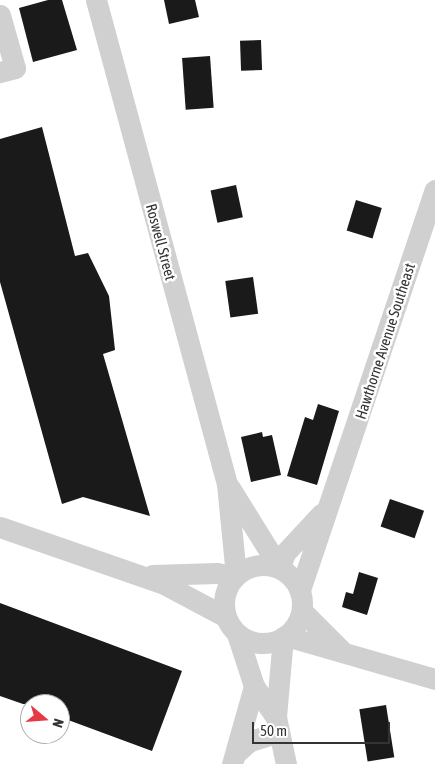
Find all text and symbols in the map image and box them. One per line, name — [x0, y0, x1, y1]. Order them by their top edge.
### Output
street label: Roswell Street — [142, 202, 180, 282]
street label: Hawthorne Avenue Southeast — [351, 261, 419, 421]
north arrow — [20, 694, 70, 744]
scale bar — [255, 712, 392, 744]
text: N — [49, 717, 67, 730]
text: 50 m — [260, 722, 287, 739]

